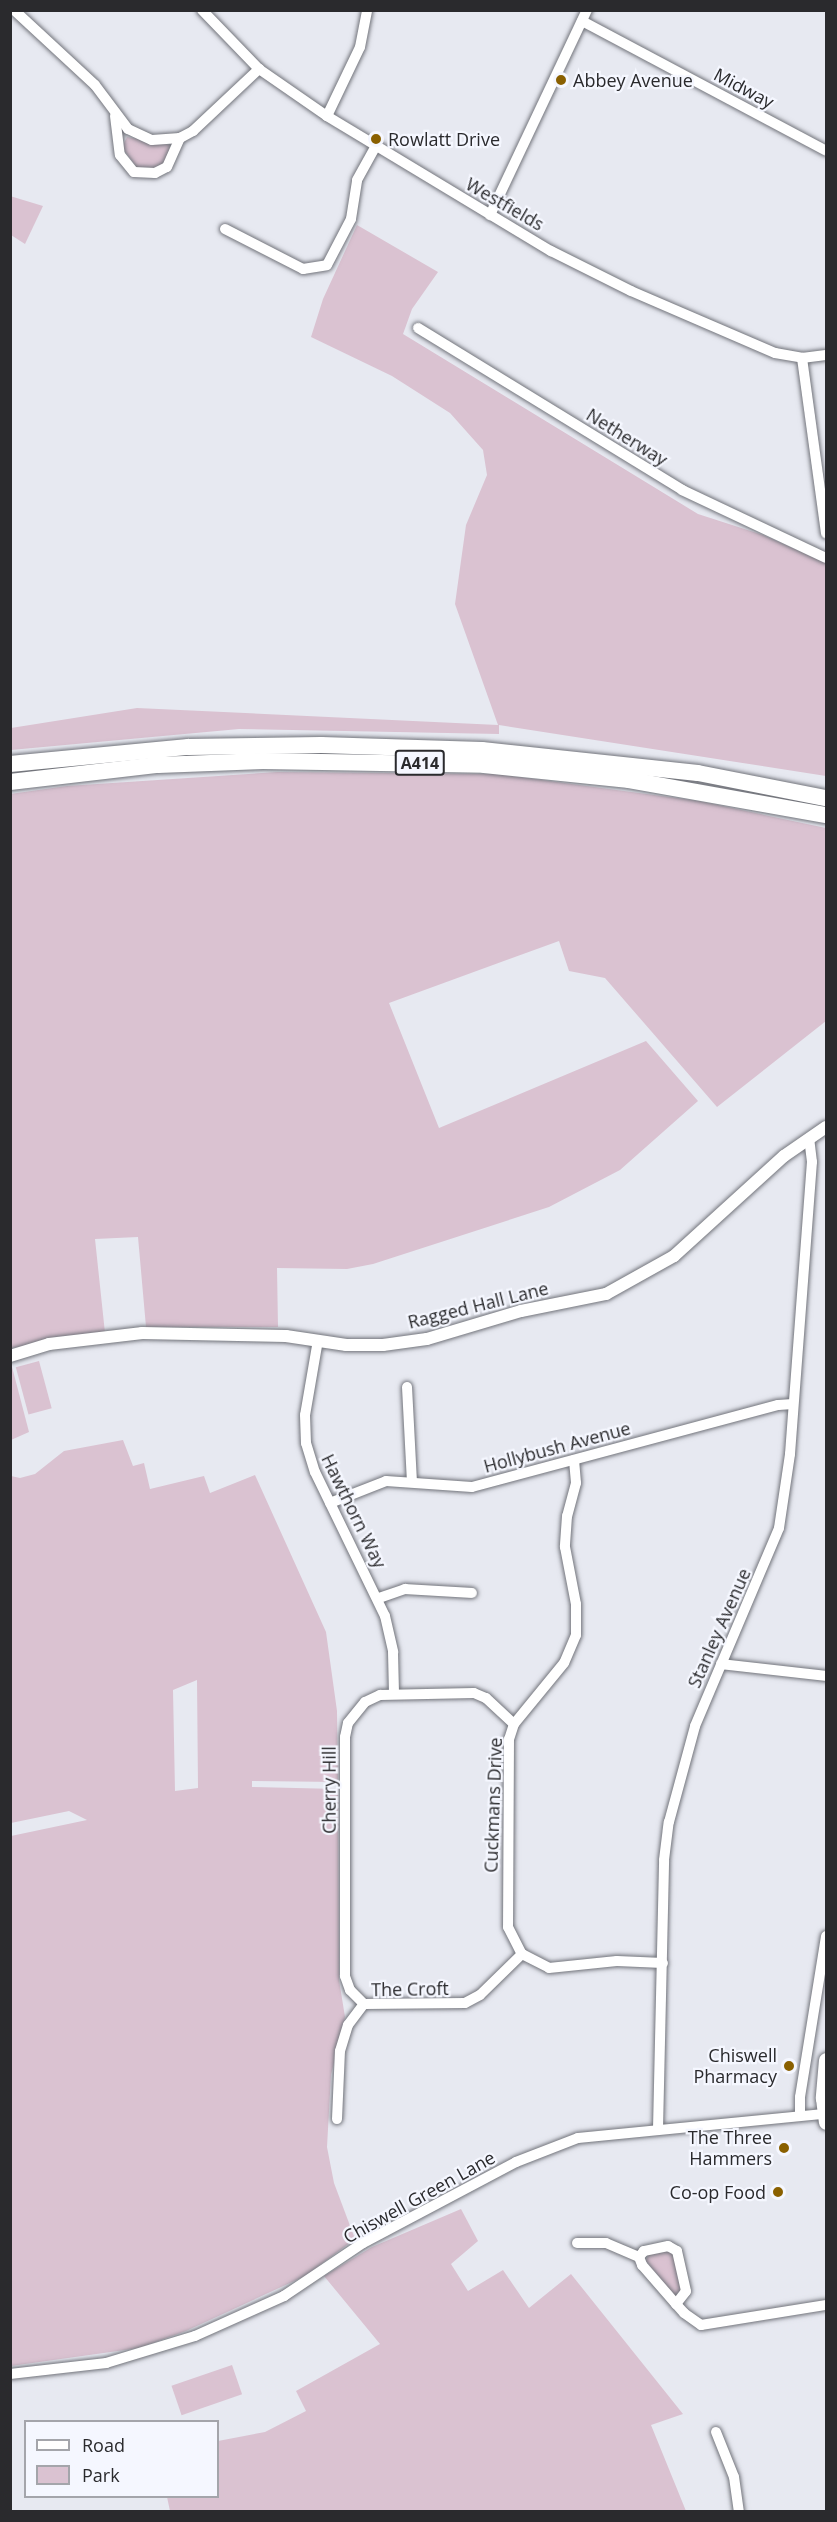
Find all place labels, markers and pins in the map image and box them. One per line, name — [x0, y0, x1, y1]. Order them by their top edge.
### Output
place label: Abbey Avenue — [573, 69, 693, 91]
marker: Abbey Avenue — [554, 73, 568, 87]
place label: Rowlatt Drive — [388, 128, 500, 150]
marker: Rowlatt Drive — [369, 132, 383, 146]
place label: Chiswell Pharmacy — [693, 2045, 777, 2088]
marker: Chiswell Pharmacy — [782, 2059, 796, 2073]
place label: The Three Hammers — [688, 2127, 772, 2170]
marker: The Three Hammers — [777, 2141, 791, 2155]
place label: Co-op Food — [670, 2181, 766, 2203]
marker: Co-op Food — [771, 2185, 785, 2199]

